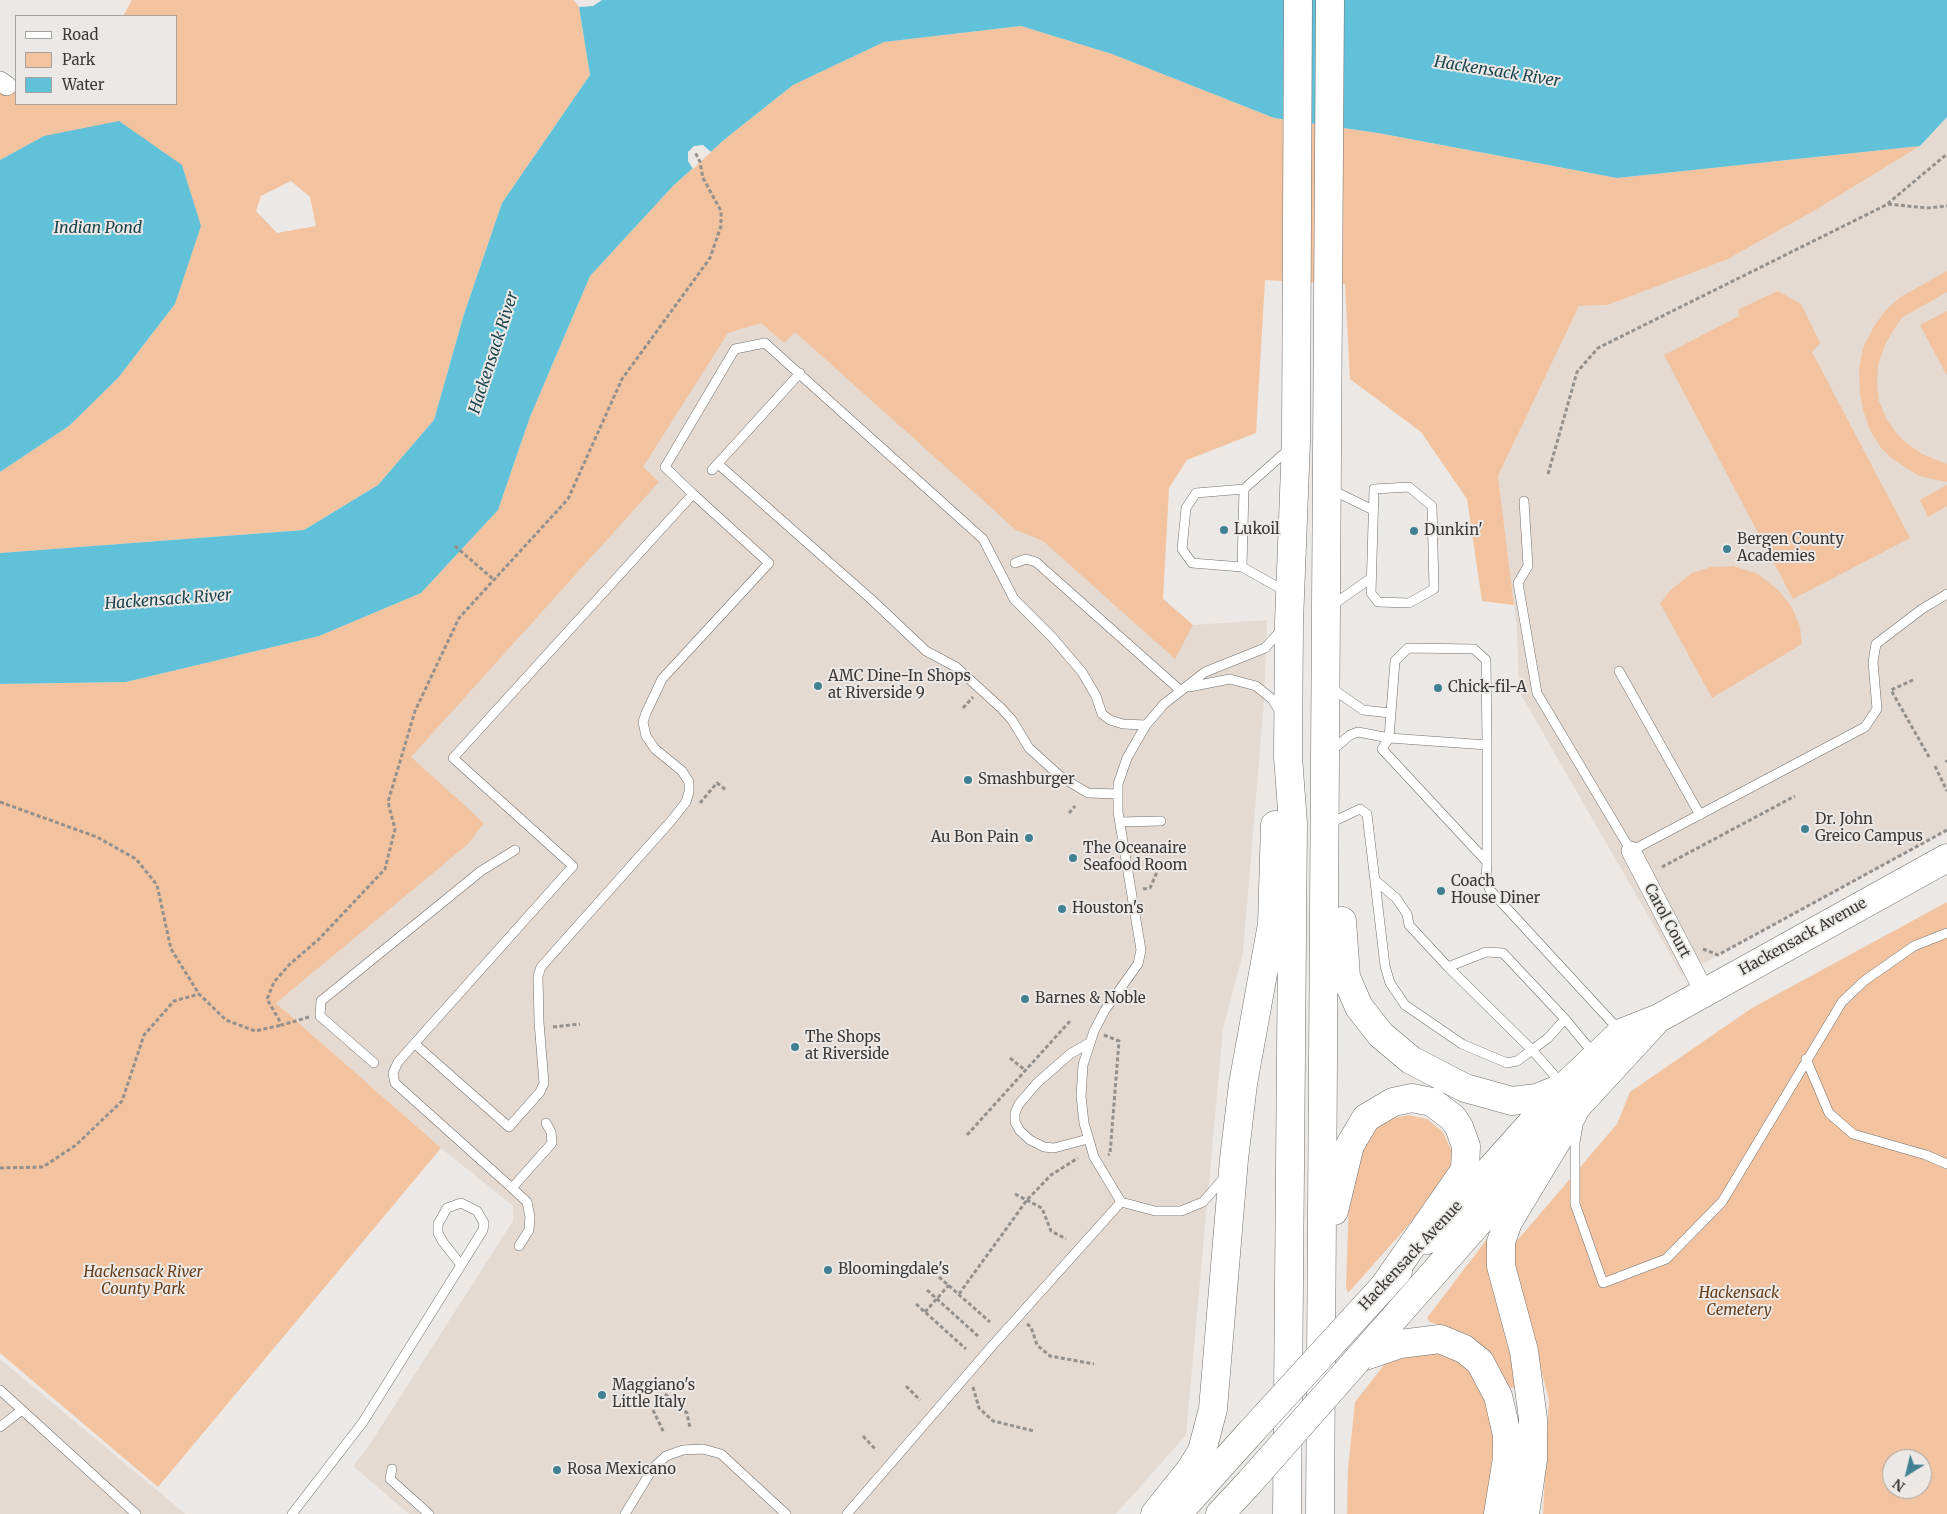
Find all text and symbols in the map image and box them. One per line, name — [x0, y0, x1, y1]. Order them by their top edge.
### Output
legend — [15, 15, 178, 105]
text: Road — [62, 25, 98, 44]
text: Park — [62, 50, 95, 69]
water label: Hackensack River — [1433, 53, 1561, 91]
text: Water — [62, 75, 104, 94]
water label: Indian Pond — [54, 218, 142, 238]
water label: Hackensack River — [465, 290, 523, 416]
place label: Lukoil — [1234, 521, 1280, 539]
place label: Dunkin' — [1424, 522, 1483, 540]
marker: Lukoil — [1218, 524, 1230, 536]
marker: Dunkin' — [1408, 525, 1420, 537]
place label: Bergen County Academies — [1737, 531, 1844, 566]
marker: Bergen County Academies — [1721, 543, 1733, 555]
water label: Hackensack River — [104, 586, 232, 614]
place label: AMC Dine-In Shops at Riverside 9 — [828, 668, 971, 703]
place label: Chick-fil-A — [1448, 679, 1527, 697]
marker: AMC Dine-In Shops at Riverside 9 — [812, 680, 824, 692]
marker: Chick-fil-A — [1432, 682, 1444, 694]
place label: Smashburger — [978, 771, 1075, 789]
marker: Smashburger — [962, 774, 974, 786]
place label: Dr. John Greico Campus — [1815, 811, 1923, 846]
marker: Dr. John Greico Campus — [1799, 823, 1811, 835]
place label: Au Bon Pain — [931, 829, 1019, 847]
marker: Au Bon Pain — [1023, 832, 1035, 844]
place label: The Oceanaire Seafood Room — [1083, 840, 1187, 875]
marker: The Oceanaire Seafood Room — [1067, 852, 1079, 864]
place label: Coach House Diner — [1451, 873, 1540, 908]
street label: Carol Court — [1640, 881, 1694, 961]
marker: Coach House Diner — [1435, 885, 1447, 897]
street label: Hackensack Avenue — [1736, 894, 1870, 980]
place label: Houston's — [1072, 900, 1144, 918]
marker: Houston's — [1056, 903, 1068, 915]
place label: Barnes & Noble — [1035, 990, 1146, 1008]
marker: Barnes & Noble — [1019, 993, 1031, 1005]
place label: The Shops at Riverside — [805, 1029, 889, 1064]
marker: The Shops at Riverside — [789, 1041, 801, 1053]
street label: Hackensack Avenue — [1356, 1198, 1466, 1314]
place label: Bloomingdale's — [838, 1261, 949, 1279]
park label: Hackensack River County Park — [83, 1264, 203, 1299]
marker: Bloomingdale's — [822, 1264, 834, 1276]
park label: Hackensack Cemetery — [1699, 1285, 1779, 1320]
place label: Maggiano's Little Italy — [612, 1377, 695, 1412]
marker: Maggiano's Little Italy — [596, 1389, 608, 1401]
north arrow — [1882, 1449, 1932, 1499]
place label: Rosa Mexicano — [567, 1461, 676, 1479]
marker: Rosa Mexicano — [551, 1464, 563, 1476]
text: N — [1889, 1475, 1909, 1496]

